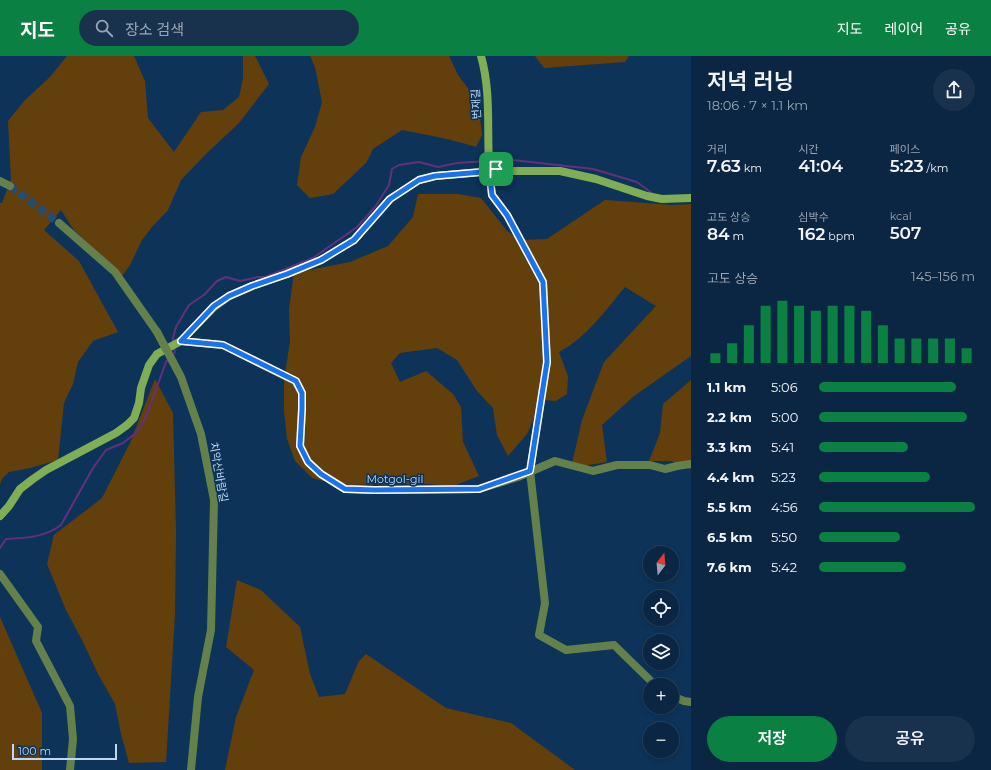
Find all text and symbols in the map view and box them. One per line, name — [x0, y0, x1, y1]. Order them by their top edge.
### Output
search box — [79, 10, 359, 46]
icon: search — [93, 17, 115, 39]
text: 지도 — [20, 19, 55, 42]
text: 장소 검색 — [125, 20, 184, 39]
text: 지도 — [837, 20, 863, 38]
text: 레이어 — [885, 20, 923, 38]
text: 공유 — [945, 20, 971, 38]
text: 저녁 러닝 — [707, 68, 794, 95]
button: share — [933, 69, 975, 111]
street label: 번재길 — [468, 88, 484, 120]
text: 18:06 · 7 × 1.1 km — [707, 97, 808, 113]
text: 거리 — [707, 142, 727, 156]
text: 시간 — [798, 142, 819, 156]
text: 페이스 — [890, 142, 920, 156]
pin — [479, 152, 513, 186]
text: 7.63 — [707, 156, 741, 176]
text: 41:04 — [798, 156, 843, 176]
text: 5:23 — [890, 156, 924, 176]
icon: arrive — [485, 158, 507, 180]
text: km — [741, 161, 762, 175]
text: /km — [924, 161, 948, 175]
text: kcal — [890, 209, 912, 223]
text: 고도 상승 — [707, 210, 750, 224]
text: 심박수 — [798, 210, 829, 224]
text: 507 — [890, 223, 921, 243]
text: 84 — [707, 224, 730, 244]
text: 162 — [798, 224, 825, 244]
text: m — [730, 229, 744, 243]
text: bpm — [825, 229, 855, 243]
text: 145–156 m — [911, 268, 975, 284]
text: 고도 상승 — [707, 270, 758, 286]
text: 1.1 km — [707, 379, 746, 395]
text: 5:06 — [771, 379, 798, 395]
text: 2.2 km — [707, 409, 752, 425]
text: 5:00 — [771, 409, 798, 425]
text: 3.3 km — [707, 439, 752, 455]
text: 5:41 — [771, 439, 794, 455]
street label: 치악산바람길 — [207, 441, 231, 503]
text: 4.4 km — [707, 469, 754, 485]
text: 5:23 — [771, 469, 796, 485]
street label: Motgol-gil — [367, 472, 423, 486]
text: 5.5 km — [707, 499, 752, 515]
text: 4:56 — [771, 499, 798, 515]
text: 6.5 km — [707, 529, 752, 545]
text: 5:50 — [771, 529, 797, 545]
north arrow — [643, 546, 679, 582]
map controls — [643, 546, 679, 758]
text: 7.6 km — [707, 559, 752, 575]
text: 5:42 — [771, 559, 797, 575]
button: locate — [643, 590, 679, 626]
button: layers — [643, 634, 679, 670]
button: + — [643, 678, 679, 714]
button: 저장 — [707, 716, 837, 762]
button: 공유 — [845, 716, 975, 762]
button: − — [643, 722, 679, 758]
scale bar — [12, 742, 117, 761]
text: 100 m — [18, 744, 51, 758]

